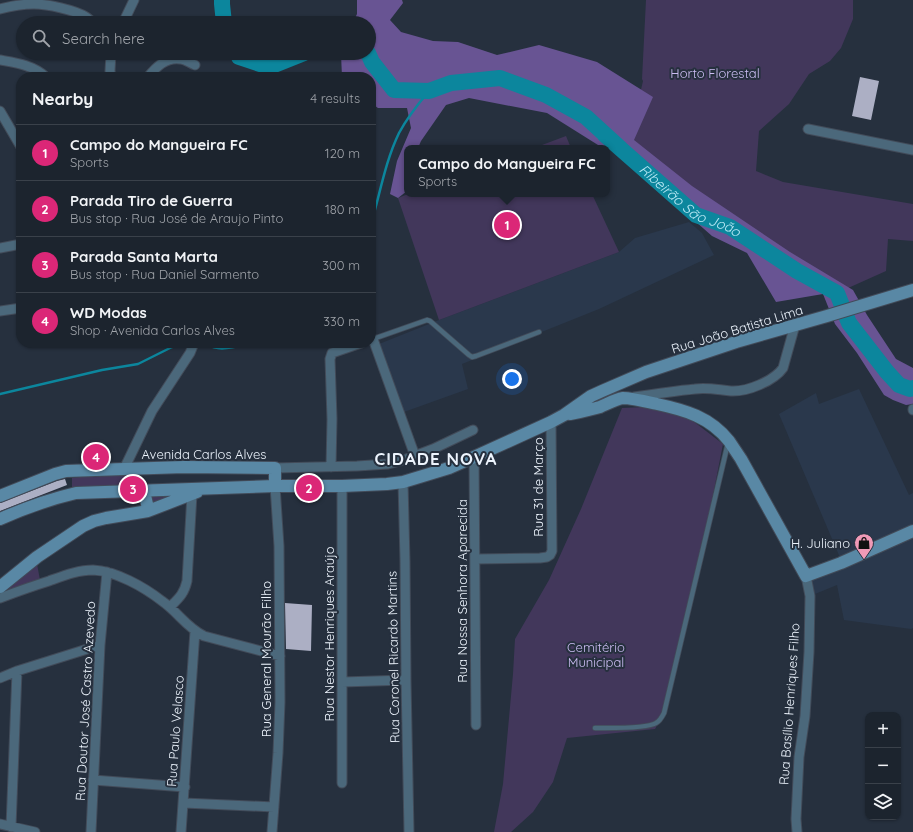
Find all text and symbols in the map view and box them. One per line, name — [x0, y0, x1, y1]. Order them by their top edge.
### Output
search box — [16, 16, 376, 60]
icon: search — [30, 27, 52, 49]
text: Search here — [62, 29, 145, 48]
park label: Horto Florestal — [670, 65, 760, 81]
text: Nearby — [32, 88, 93, 109]
text: 4 results — [310, 90, 360, 106]
text: Campo do Mangueira FC — [70, 135, 248, 154]
text: 1 — [42, 145, 48, 161]
text: 120 m — [325, 145, 360, 161]
popup — [404, 145, 610, 197]
text: Sports — [70, 154, 109, 170]
text: Campo do Mangueira FC — [418, 154, 596, 173]
water label: Ribeirão São João — [636, 160, 745, 241]
text: Sports — [418, 173, 457, 189]
text: Parada Tiro de Guerra — [70, 191, 233, 210]
text: 2 — [41, 201, 49, 217]
text: 180 m — [325, 201, 360, 217]
text: Bus stop · Rua José de Araujo Pinto — [70, 210, 283, 226]
pin: 1 — [494, 210, 520, 240]
text: Parada Santa Marta — [70, 247, 218, 266]
text: 3 — [42, 257, 48, 273]
text: 300 m — [322, 257, 360, 273]
text: Bus stop · Rua Daniel Sarmento — [70, 266, 259, 282]
street label: Rua João Batista Lima — [669, 301, 805, 357]
text: WD Modas — [70, 303, 147, 322]
text: 4 — [41, 313, 49, 329]
text: 330 m — [323, 313, 360, 329]
text: Shop · Avenida Carlos Alves — [70, 322, 235, 338]
your location — [502, 369, 522, 389]
street label: Rua 31 de Março — [530, 437, 546, 537]
pin: 4 — [83, 442, 109, 472]
street label: Avenida Carlos Alves — [142, 446, 266, 462]
district label: CIDADE NOVA — [375, 448, 497, 469]
pin: 2 — [296, 473, 322, 503]
pin: 3 — [120, 474, 146, 504]
street label: Rua Nossa Senhora Aparecida — [454, 499, 470, 683]
shop icon: H. Juliano — [853, 532, 875, 560]
place label: H. Juliano — [791, 535, 850, 551]
street label: Rua Nestor Henriques Araújo — [321, 546, 337, 722]
street label: Rua Coronel Ricardo Martins — [383, 571, 403, 743]
street label: Rua General Mourão Filho — [258, 581, 274, 737]
street label: Rua Doutor José Castro Azevedo — [72, 601, 98, 801]
street label: Rua Basílio Henriques Filho — [775, 622, 803, 786]
park label: Cemitério Municipal — [567, 639, 625, 670]
street label: Rua Paulo Velasco — [163, 675, 187, 787]
map controls — [865, 712, 901, 820]
button: + — [865, 712, 901, 748]
button: − — [865, 748, 901, 784]
button: layers — [865, 784, 901, 820]

